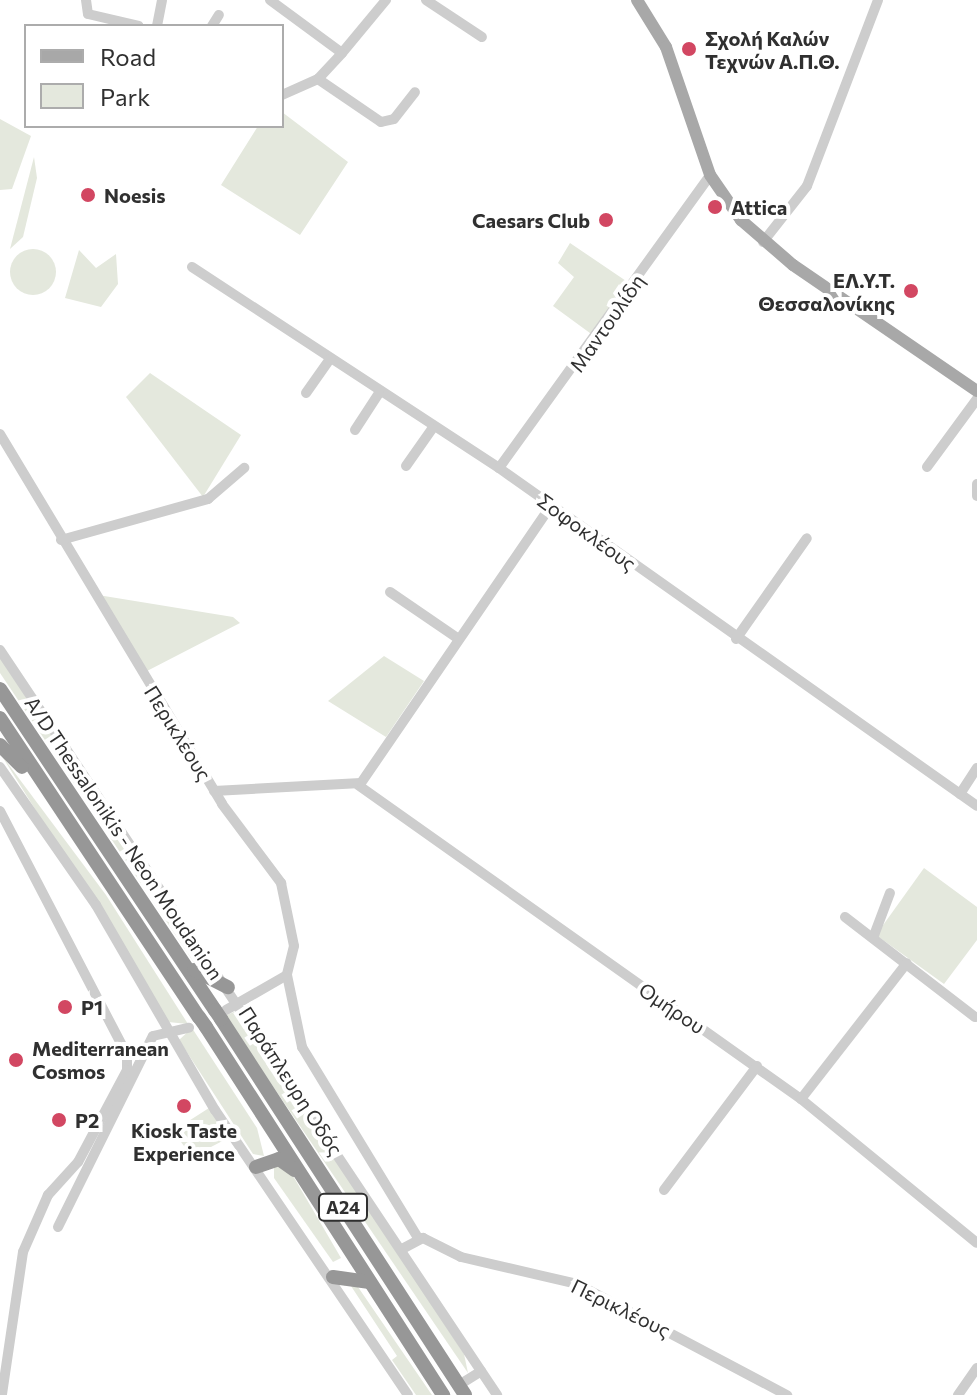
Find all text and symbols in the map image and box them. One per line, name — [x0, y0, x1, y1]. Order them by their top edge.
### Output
legend — [24, 24, 284, 128]
place label: Σχολή Καλών Τεχνών Α.Π.Θ. — [705, 26, 839, 73]
marker: Σχολή Καλών Τεχνών Α.Π.Θ. — [680, 40, 698, 58]
text: Road — [100, 42, 156, 71]
text: Park — [100, 82, 150, 111]
place label: Noesis — [104, 183, 166, 207]
marker: Noesis — [79, 186, 97, 204]
place label: Attica — [731, 195, 787, 219]
marker: Attica — [706, 198, 724, 216]
place label: Caesars Club — [472, 208, 590, 232]
marker: Caesars Club — [597, 211, 615, 229]
place label: ΕΛ.Υ.Τ. Θεσσαλονίκης — [758, 268, 895, 315]
street label: Μαντουλίδη — [565, 270, 649, 376]
marker: ΕΛ.Υ.Τ. Θεσσαλονίκης — [902, 282, 920, 300]
street label: Σοφοκλέους — [533, 488, 641, 576]
street label: Περικλέους — [139, 681, 217, 785]
street label: A/D Thessalonikis - Neon Moudanion — [20, 692, 228, 984]
street label: Ομήρου — [635, 977, 709, 1039]
place label: P1 — [81, 995, 103, 1019]
marker: P1 — [56, 998, 74, 1016]
street label: Παράπλευρη Οδός — [234, 1002, 348, 1160]
place label: Mediterranean Cosmos — [32, 1036, 169, 1083]
marker: Mediterranean Cosmos — [7, 1051, 25, 1069]
marker: Kiosk Taste Experience — [175, 1097, 193, 1115]
place label: P2 — [75, 1108, 99, 1132]
marker: P2 — [50, 1111, 68, 1129]
place label: Kiosk Taste Experience — [131, 1118, 237, 1165]
road number: Α24 — [317, 1193, 369, 1221]
street label: Περικλέους — [568, 1274, 674, 1342]

